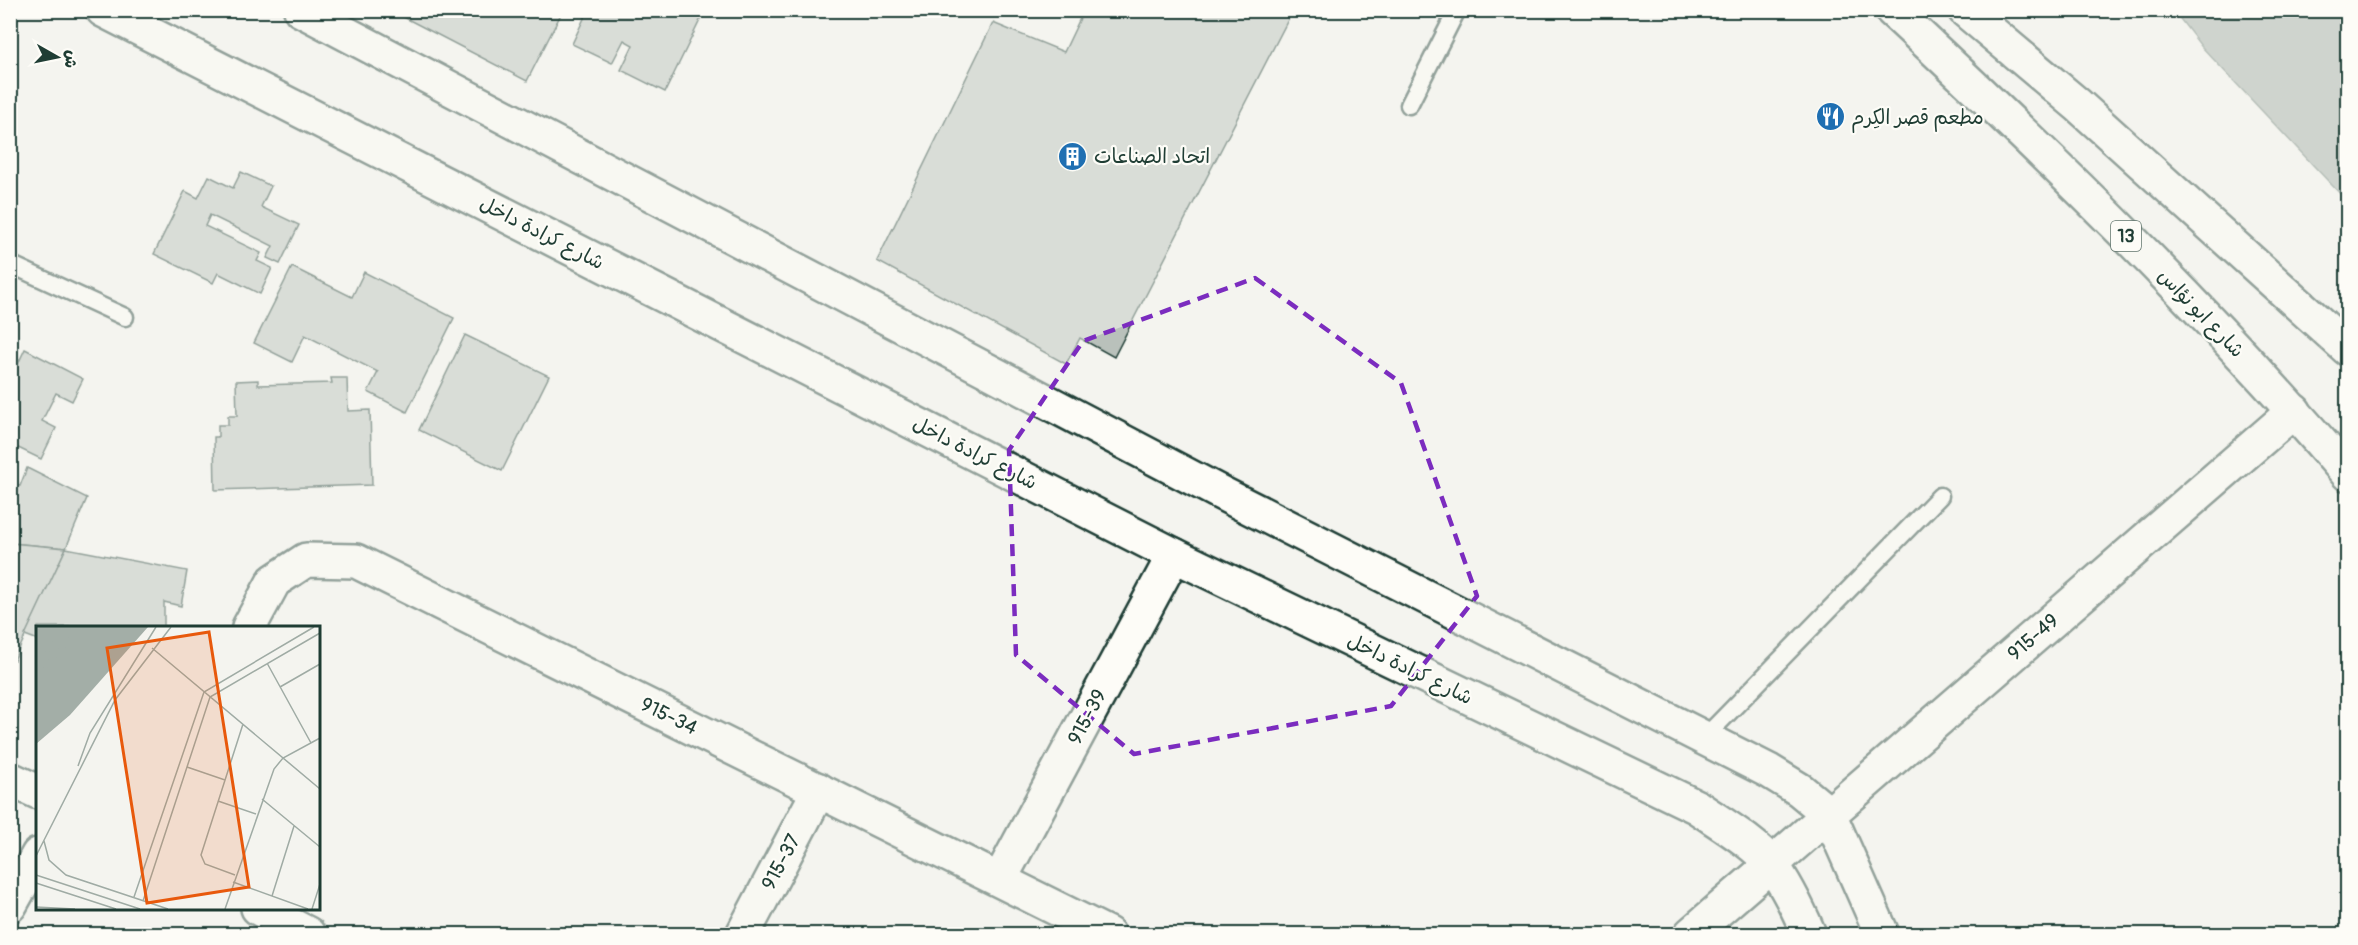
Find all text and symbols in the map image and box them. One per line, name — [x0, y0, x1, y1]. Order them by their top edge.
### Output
north arrow — [27, 27, 87, 87]
text: ش — [60, 49, 82, 69]
restaurant icon: مطعم قصر الكِرم — [1814, 101, 1846, 133]
place label: مطعم قصر الكِرم — [1851, 105, 1984, 133]
building icon: اتحاد الصناعات — [1057, 140, 1089, 172]
place label: اتحاد الصناعات — [1094, 144, 1210, 169]
street label: شارع كرادة داخل — [475, 191, 608, 276]
road number: 13 — [2111, 221, 2141, 251]
street label: شارع ابو نؤاس — [2152, 263, 2250, 363]
street label: شارع كرادة داخل — [908, 411, 1041, 496]
street label: 915-49 — [2002, 608, 2064, 666]
inset map — [36, 626, 320, 909]
street label: شارع كرادة داخل — [1343, 628, 1477, 711]
street label: 915-39 — [1062, 685, 1112, 749]
street label: 915-34 — [636, 692, 702, 741]
street label: 915-37 — [756, 830, 806, 894]

